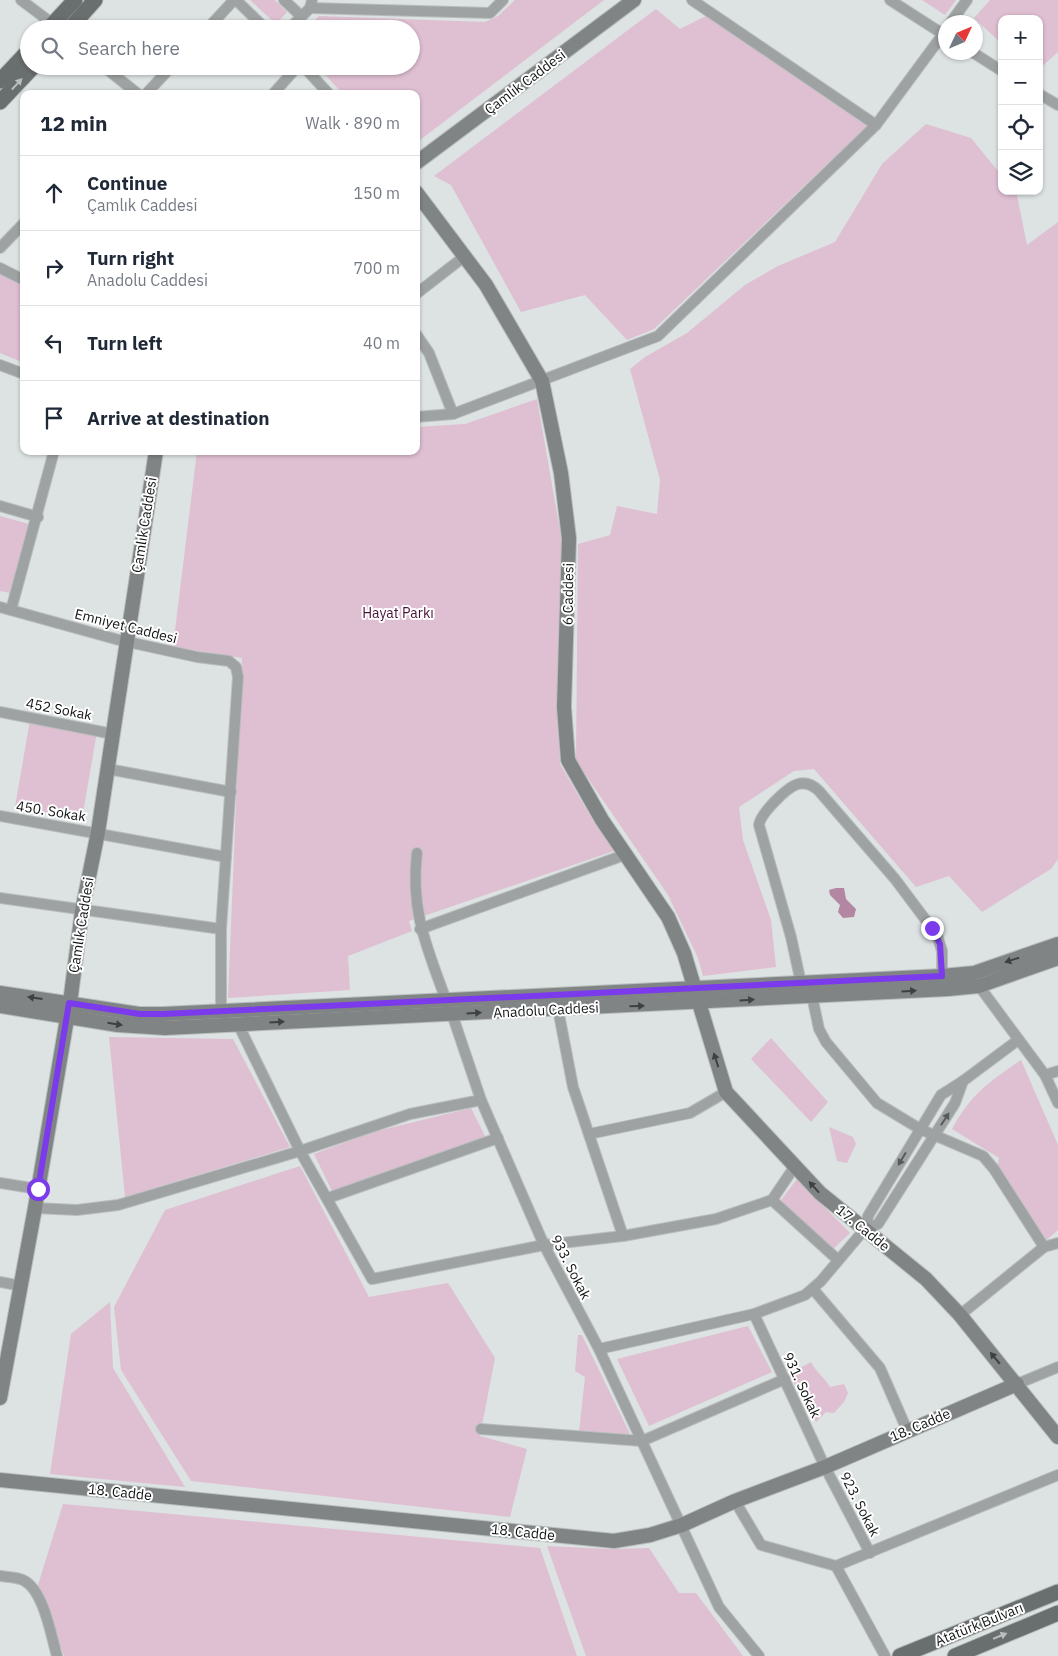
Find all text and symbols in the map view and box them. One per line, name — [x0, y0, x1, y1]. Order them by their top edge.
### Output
north arrow — [938, 15, 983, 60]
map controls — [998, 15, 1043, 195]
button: + — [998, 15, 1043, 60]
search box — [20, 20, 420, 75]
icon: search — [38, 34, 66, 62]
text: Search here — [78, 36, 180, 60]
street label: Çamlık Caddesi — [481, 46, 569, 118]
button: − — [998, 60, 1043, 105]
one-way arrow — [11, 79, 23, 91]
button: locate — [998, 105, 1043, 150]
text: 12 min — [40, 109, 107, 137]
text: Walk · 890 m — [305, 113, 400, 133]
button: layers — [998, 150, 1043, 195]
text: Continue — [87, 171, 167, 195]
icon: ahead — [40, 179, 68, 207]
text: 150 m — [353, 183, 400, 203]
text: Çamlık Caddesi — [87, 195, 198, 215]
text: Turn right — [87, 246, 174, 270]
icon: right — [40, 254, 68, 282]
text: 700 m — [353, 258, 400, 278]
text: Anadolu Caddesi — [87, 270, 208, 290]
icon: left — [40, 329, 68, 357]
text: Turn left — [87, 331, 163, 355]
text: 40 m — [363, 333, 400, 353]
icon: arrive — [40, 404, 68, 432]
text: Arrive at destination — [87, 406, 270, 430]
street label: Çamlık Caddesi — [128, 476, 160, 574]
street label: 6 Caddesi — [558, 563, 578, 625]
park label: Hayat Parkı — [362, 604, 434, 622]
street label: Emniyet Caddesi — [73, 605, 179, 647]
street label: 452 Sokak — [25, 694, 94, 724]
street label: 450. Sokak — [15, 797, 88, 825]
street label: Çamlık Caddesi — [65, 876, 97, 974]
route end — [921, 917, 944, 940]
one-way arrow — [1004, 957, 1019, 965]
one-way arrow — [901, 987, 917, 995]
one-way arrow — [26, 994, 42, 1002]
one-way arrow — [739, 996, 755, 1004]
street label: Anadolu Caddesi — [493, 998, 599, 1022]
one-way arrow — [629, 1001, 645, 1009]
one-way arrow — [466, 1009, 482, 1017]
one-way arrow — [269, 1017, 285, 1025]
one-way arrow — [107, 1020, 123, 1028]
one-way arrow — [712, 1052, 720, 1067]
one-way arrow — [940, 1112, 950, 1125]
one-way arrow — [897, 1153, 906, 1166]
route start — [27, 1178, 50, 1201]
one-way arrow — [808, 1181, 820, 1193]
street label: 17. Cadde — [832, 1201, 894, 1255]
street label: 933. Sokak — [547, 1232, 595, 1303]
street label: 931. Sokak — [779, 1349, 825, 1421]
one-way arrow — [989, 1352, 1001, 1364]
street label: 18. Cadde — [887, 1404, 953, 1446]
street label: 923. Sokak — [836, 1469, 884, 1540]
street label: 18. Cadde — [87, 1480, 153, 1504]
street label: 18. Cadde — [490, 1520, 556, 1544]
street label: Atatürk Bulvarı — [932, 1598, 1026, 1650]
one-way arrow — [993, 1632, 1007, 1640]

